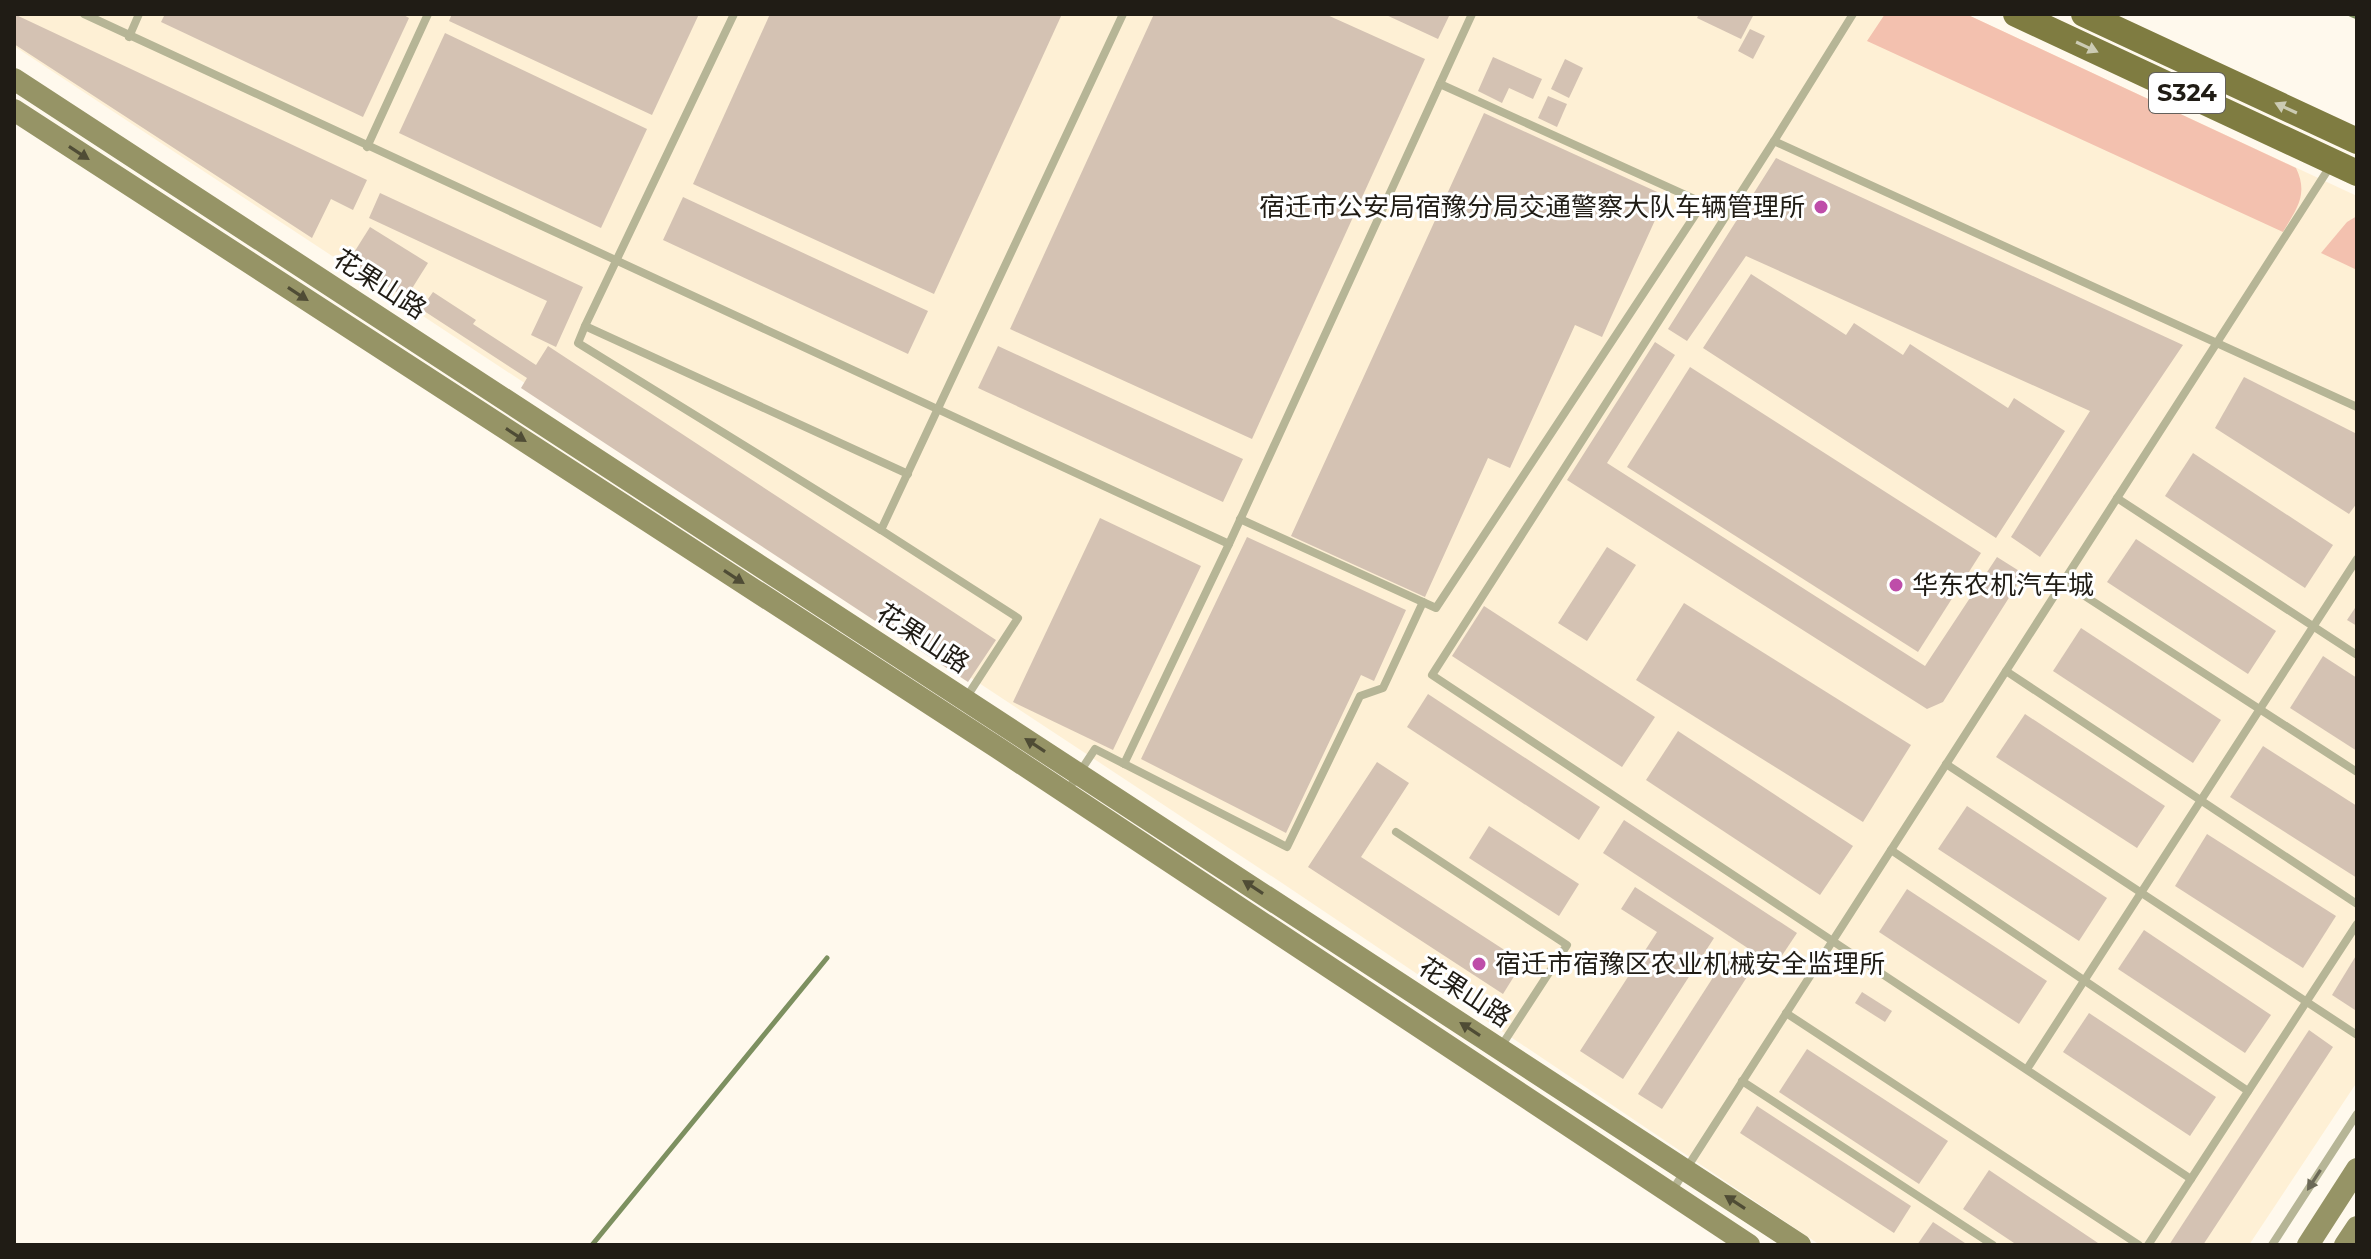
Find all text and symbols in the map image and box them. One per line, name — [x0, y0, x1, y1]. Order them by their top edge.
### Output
one-way arrow — [2075, 40, 2099, 54]
road number: S324 — [2149, 73, 2225, 113]
one-way arrow — [2275, 102, 2298, 115]
one-way arrow — [69, 145, 90, 160]
place label: 宿迁市公安局宿豫分局交通警察大队车辆管理所 — [1259, 191, 1805, 223]
marker: 宿迁市公安局宿豫分局交通警察大队车辆管理所 — [1812, 198, 1830, 216]
street label: 花果山路 — [328, 242, 432, 326]
one-way arrow — [287, 287, 308, 302]
one-way arrow — [505, 428, 527, 442]
one-way arrow — [723, 569, 745, 583]
place label: 华东农机汽车城 — [1912, 569, 2094, 601]
marker: 华东农机汽车城 — [1887, 576, 1905, 594]
street label: 花果山路 — [871, 596, 975, 680]
one-way arrow — [1024, 738, 1046, 752]
one-way arrow — [1242, 880, 1263, 895]
place label: 宿迁市宿豫区农业机械安全监理所 — [1495, 948, 1885, 980]
street label: 花果山路 — [1413, 950, 1517, 1034]
marker: 宿迁市宿豫区农业机械安全监理所 — [1470, 955, 1488, 973]
one-way arrow — [1460, 1022, 1481, 1037]
one-way arrow — [2307, 1169, 2322, 1190]
one-way arrow — [1724, 1196, 1746, 1210]

